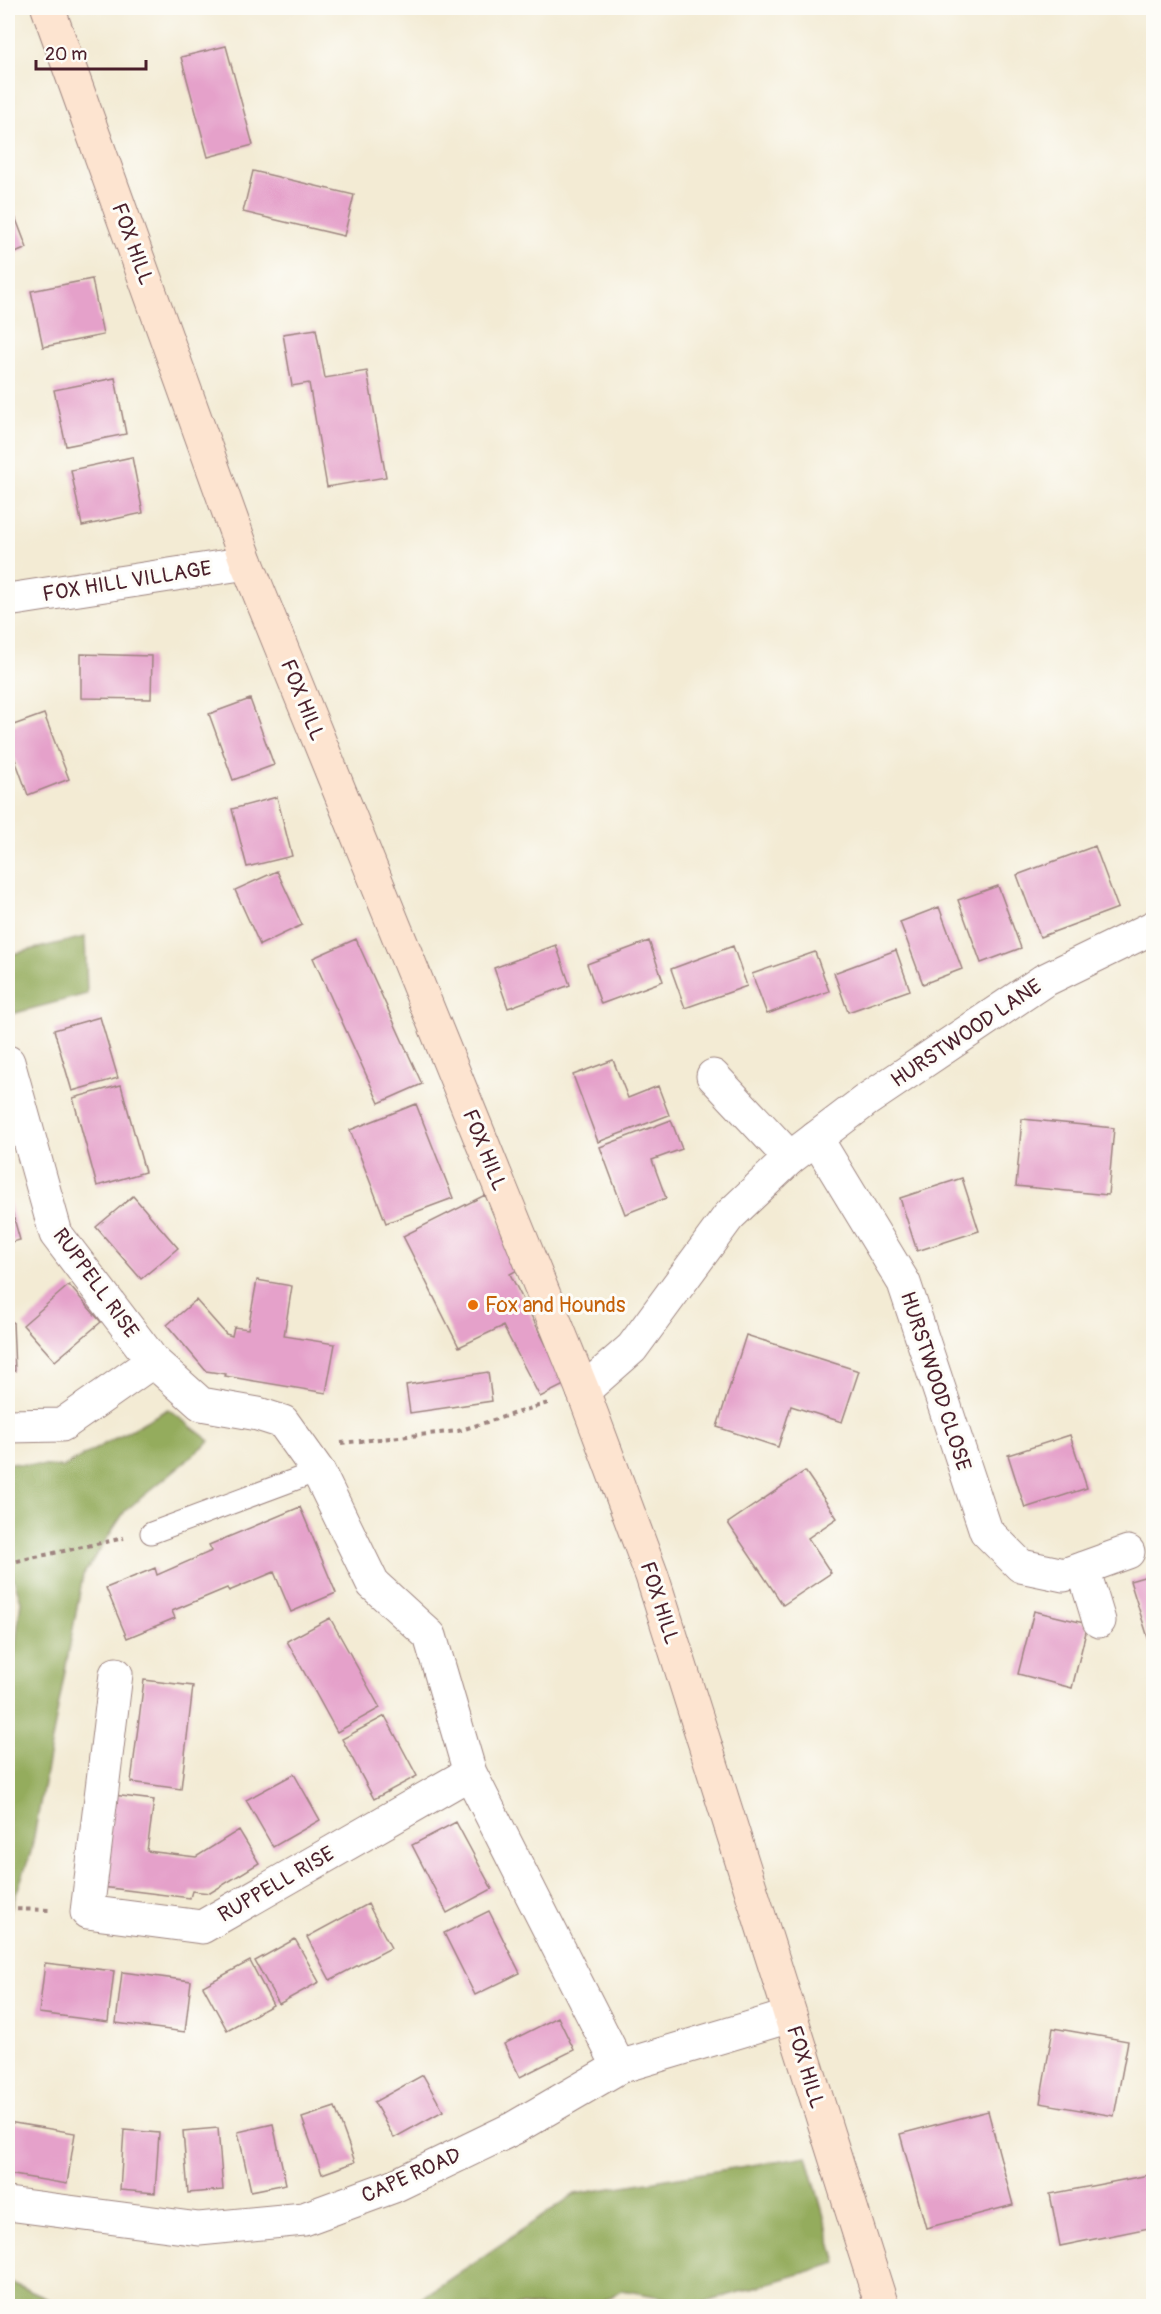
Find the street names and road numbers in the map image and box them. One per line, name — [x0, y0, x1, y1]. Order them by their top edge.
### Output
street label: FOX HILL — [105, 199, 160, 289]
street label: FOX HILL VILLAGE — [41, 555, 213, 608]
street label: FOX HILL — [274, 656, 331, 745]
street label: HURSTWOOD LANE — [886, 973, 1047, 1094]
street label: FOX HILL — [456, 1106, 513, 1195]
street label: RUPPELL RISE — [47, 1223, 145, 1344]
street label: HURSTWOOD CLOSE — [894, 1288, 977, 1474]
street label: FOX HILL — [633, 1558, 686, 1648]
street label: RUPPELL RISE — [213, 1840, 339, 1929]
street label: FOX HILL — [780, 2022, 831, 2112]
street label: CAPE ROAD — [357, 2142, 465, 2209]

